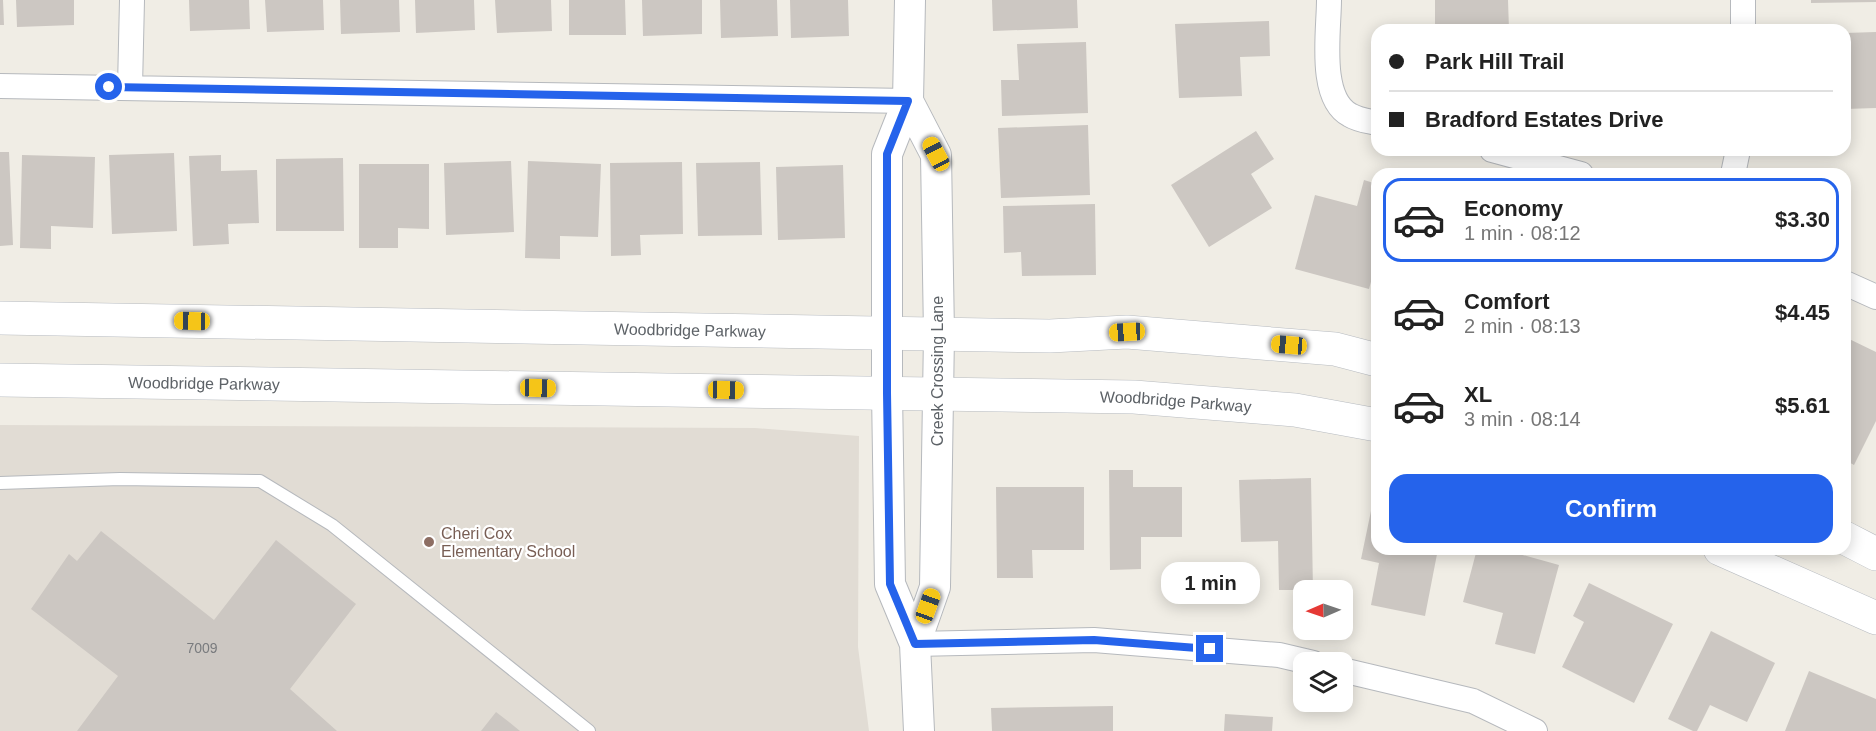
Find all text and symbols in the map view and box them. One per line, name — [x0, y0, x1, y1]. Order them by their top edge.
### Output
text: Park Hill Trail — [1425, 49, 1564, 74]
route start — [95, 73, 122, 100]
text: Bradford Estates Drive — [1425, 107, 1663, 132]
car — [920, 134, 952, 174]
icon: car — [1392, 193, 1446, 247]
text: Economy — [1464, 196, 1563, 221]
text: $3.30 — [1775, 207, 1830, 232]
text: 1 min · 08:12 — [1464, 222, 1581, 244]
icon: car — [1392, 286, 1446, 340]
text: Comfort — [1464, 289, 1550, 314]
street label: Creek Crossing Lane — [929, 296, 946, 446]
text: $4.45 — [1775, 300, 1830, 325]
car — [174, 312, 210, 330]
text: 2 min · 08:13 — [1464, 315, 1581, 337]
street label: Woodbridge Parkway — [614, 320, 766, 340]
car — [1109, 322, 1145, 342]
car — [1270, 334, 1308, 356]
street label: Woodbridge Parkway — [128, 373, 280, 393]
car — [520, 379, 556, 397]
icon: car — [1392, 379, 1446, 433]
car — [708, 381, 744, 399]
text: XL — [1464, 382, 1492, 407]
street label: Woodbridge Parkway — [1100, 388, 1252, 415]
text: $5.61 — [1775, 393, 1830, 418]
text: 3 min · 08:14 — [1464, 408, 1581, 430]
button: Confirm — [1389, 474, 1833, 543]
place label: Cheri Cox Elementary School — [441, 525, 575, 560]
marker: Cheri Cox Elementary School — [422, 535, 436, 549]
callout: 1 min — [1160, 562, 1260, 604]
text: 1 min — [1184, 572, 1237, 594]
north arrow — [1293, 580, 1353, 640]
map controls — [1293, 580, 1353, 712]
car — [913, 586, 943, 626]
route end — [1196, 635, 1223, 662]
house number: 7009 — [186, 640, 218, 656]
button: layers — [1293, 652, 1353, 712]

